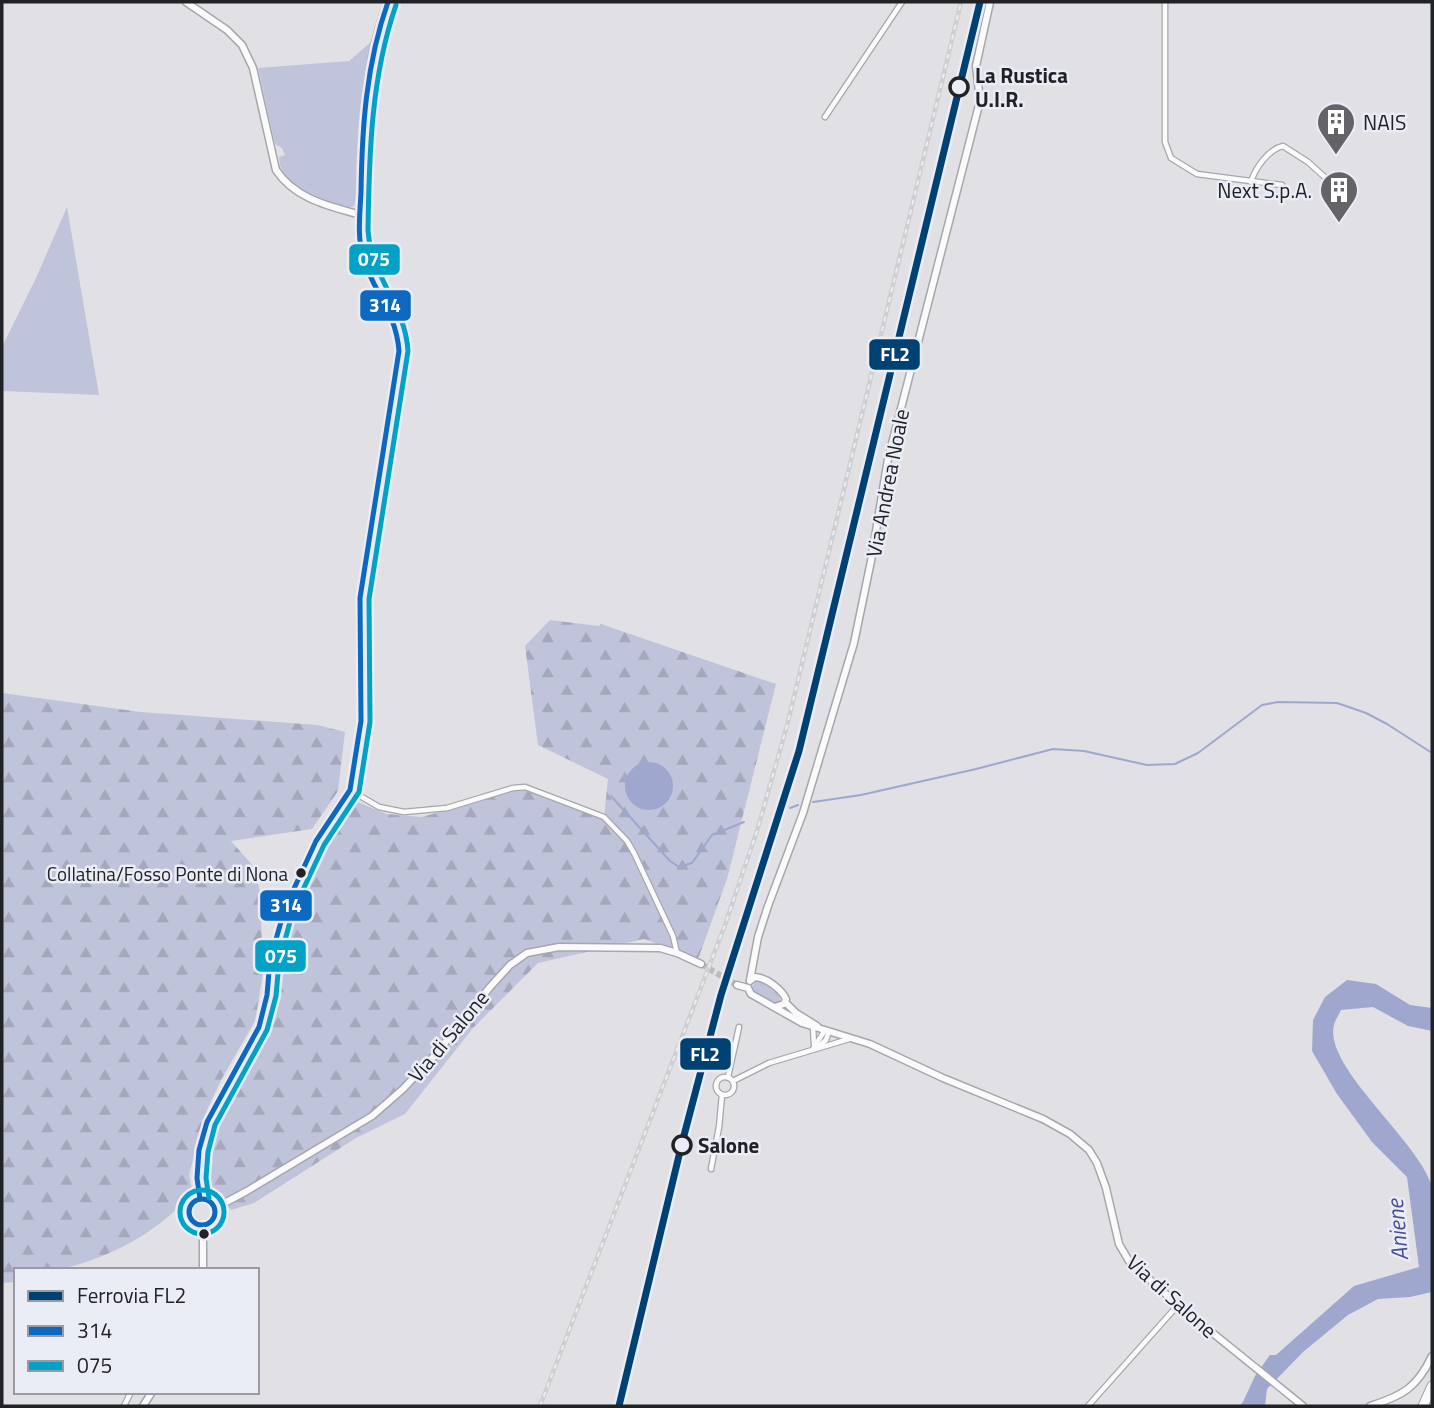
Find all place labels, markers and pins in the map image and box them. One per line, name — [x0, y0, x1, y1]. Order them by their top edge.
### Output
place label: La Rustica U.I.R. — [975, 59, 1068, 115]
marker: La Rustica U.I.R. — [949, 77, 969, 97]
building icon: NAIS — [1315, 101, 1357, 156]
place label: NAIS — [1363, 106, 1406, 138]
building icon: Next S.p.A. — [1318, 169, 1360, 224]
place label: Next S.p.A. — [1217, 174, 1312, 206]
place label: Collatina/Fosso Ponte di Nona — [47, 859, 288, 888]
marker: Collatina/Fosso Ponte di Nona — [294, 866, 308, 880]
place label: Salone — [698, 1129, 759, 1161]
marker: Salone — [672, 1135, 692, 1155]
unlabelled marker — [197, 1227, 211, 1241]

